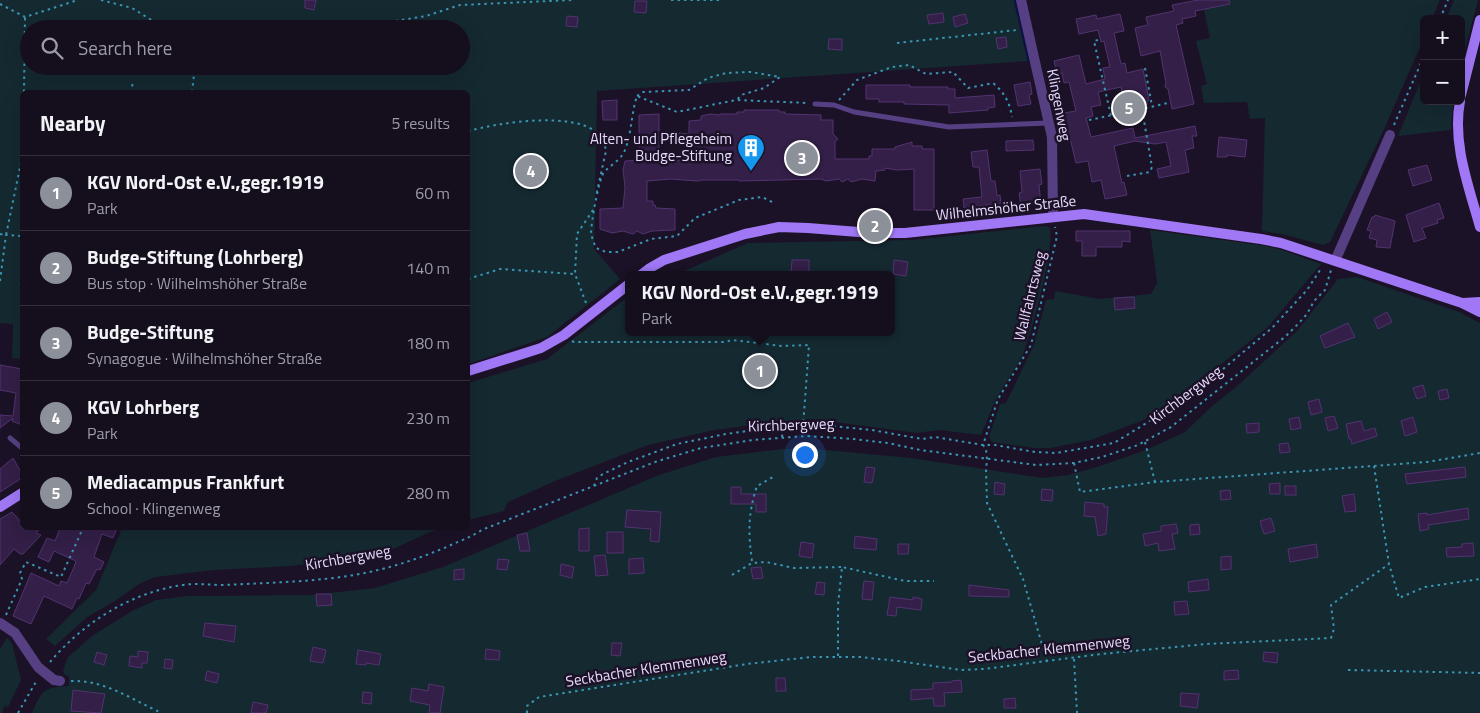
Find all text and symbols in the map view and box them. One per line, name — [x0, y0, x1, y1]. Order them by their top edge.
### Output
map controls — [1420, 15, 1465, 105]
button: + — [1420, 15, 1465, 60]
search box — [20, 20, 470, 75]
text: Search here — [78, 33, 172, 62]
icon: search — [38, 34, 66, 62]
button: − — [1420, 60, 1465, 105]
street label: Klingenweg — [1041, 67, 1078, 143]
pin: 5 — [1113, 89, 1145, 127]
text: Nearby — [40, 107, 105, 139]
text: 5 results — [391, 111, 450, 135]
place label: Alten- und Pflegeheim Budge-Stiftung — [590, 127, 732, 167]
building icon: Alten- und Pflegeheim Budge-Stiftung — [736, 133, 766, 172]
pin: 3 — [786, 139, 818, 177]
pin: 4 — [515, 152, 547, 190]
text: KGV Nord-Ost e.V.,gegr.1919 — [87, 167, 324, 196]
text: 1 — [52, 181, 60, 205]
text: 60 m — [415, 181, 450, 205]
street label: Wilhelmshöher Straße — [935, 189, 1077, 226]
text: Park — [87, 196, 118, 220]
pin: 2 — [859, 207, 891, 245]
text: Budge-Stiftung (Lohrberg) — [87, 242, 303, 271]
street label: Wallfahrtsweg — [1007, 248, 1052, 343]
text: 2 — [52, 256, 60, 280]
text: 140 m — [406, 256, 450, 280]
text: Bus stop · Wilhelmshöher Straße — [87, 271, 307, 295]
popup — [625, 271, 895, 336]
text: KGV Nord-Ost e.V.,gegr.1919 — [642, 277, 878, 306]
text: Park — [642, 306, 672, 330]
text: Budge-Stiftung — [87, 317, 214, 346]
text: 3 — [52, 331, 60, 355]
text: 180 m — [406, 331, 450, 355]
text: Synagogue · Wilhelmshöher Straße — [87, 346, 322, 370]
pin: 1 — [744, 352, 776, 390]
street label: Kirchbergweg — [1144, 359, 1227, 430]
text: KGV Lohrberg — [87, 392, 199, 421]
text: 4 — [52, 406, 60, 430]
text: 230 m — [406, 406, 450, 430]
street label: Kirchbergweg — [747, 411, 835, 438]
text: Park — [87, 421, 118, 445]
your location — [792, 442, 818, 468]
text: Mediacampus Frankfurt — [87, 467, 284, 496]
text: 5 — [52, 481, 60, 505]
text: 280 m — [406, 481, 450, 505]
text: School · Klingenweg — [87, 496, 220, 520]
street label: Kirchbergweg — [303, 539, 393, 576]
street label: Seckbacher Klemmenweg — [967, 629, 1131, 668]
street label: Seckbacher Klemmenweg — [564, 644, 728, 693]

